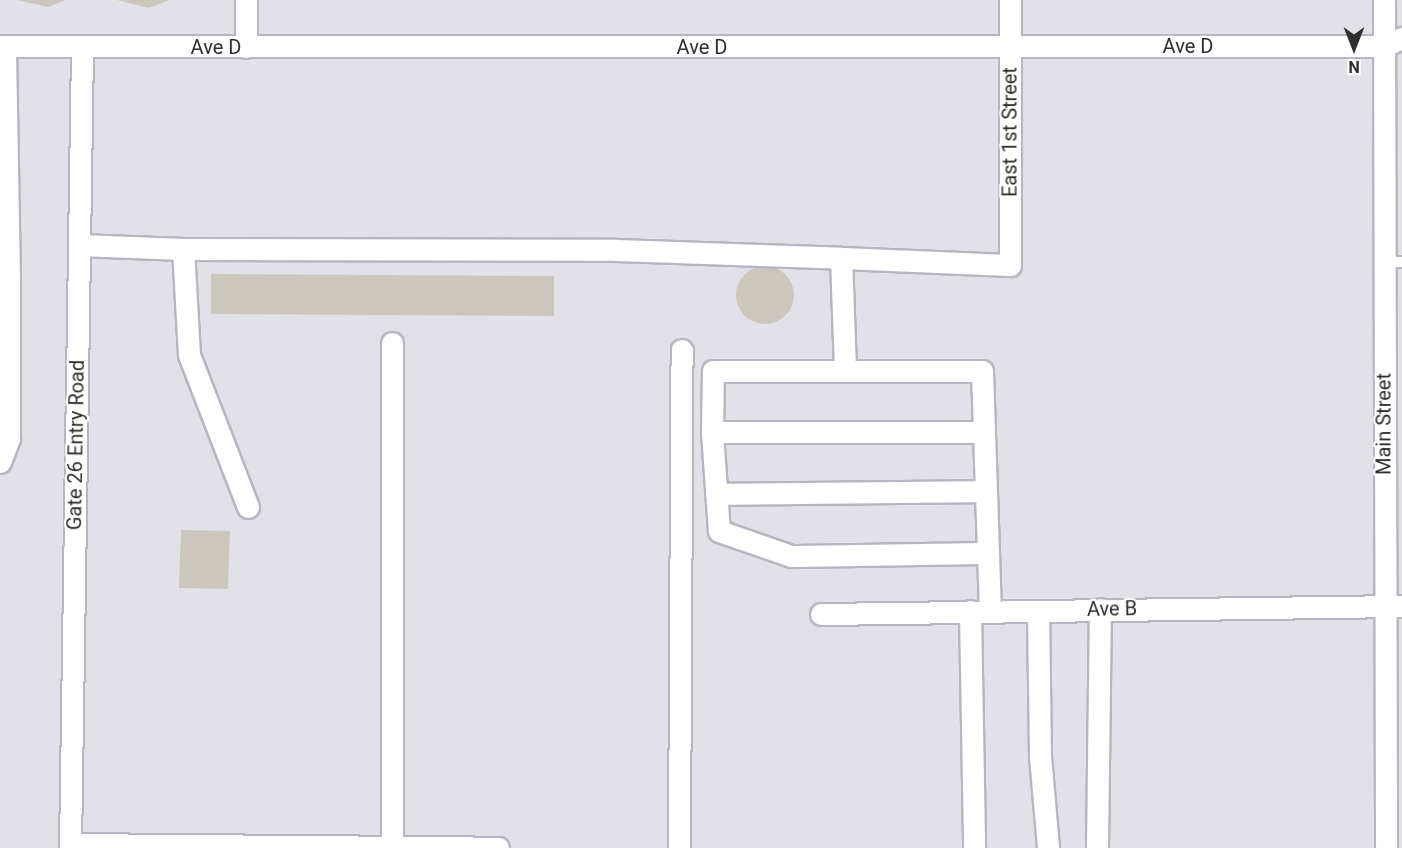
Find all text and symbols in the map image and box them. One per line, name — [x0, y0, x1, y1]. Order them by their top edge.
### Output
north arrow — [1324, 18, 1384, 78]
street label: Ave D — [1163, 34, 1213, 58]
street label: Ave D — [191, 35, 241, 59]
street label: Ave D — [677, 35, 727, 59]
text: N — [1348, 57, 1360, 76]
street label: East 1st Street — [998, 67, 1022, 197]
street label: Gate 26 Entry Road — [63, 360, 89, 530]
street label: Main Street — [1372, 373, 1396, 475]
street label: Ave B — [1087, 597, 1137, 621]

